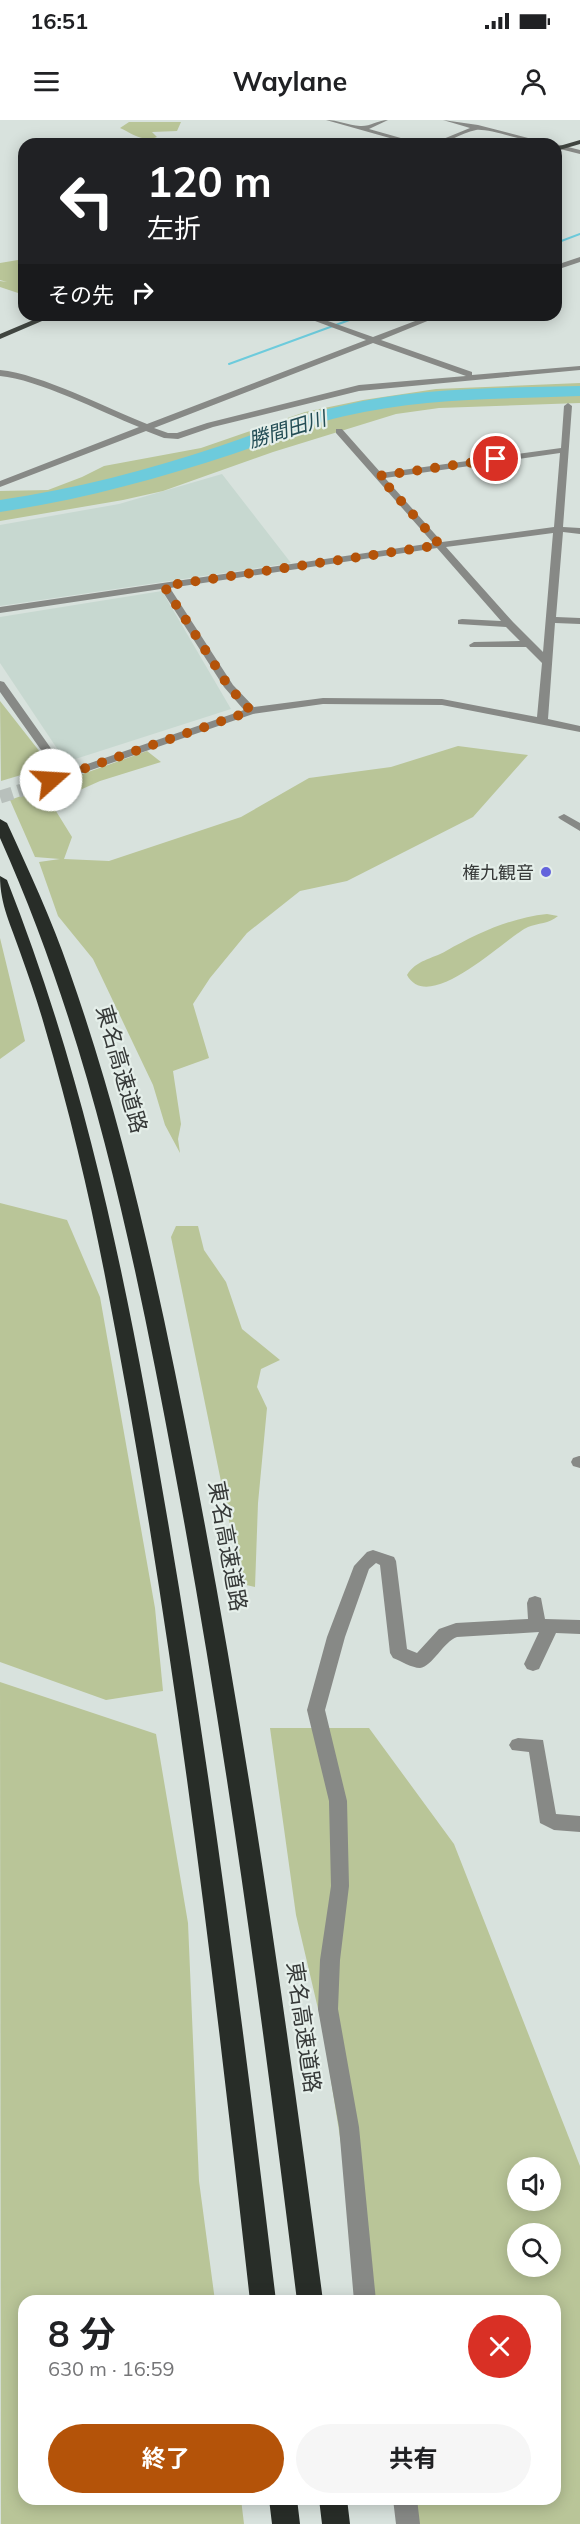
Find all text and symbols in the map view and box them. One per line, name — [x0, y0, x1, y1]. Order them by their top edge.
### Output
text: 16:51 — [30, 7, 88, 35]
text: Waylane — [233, 64, 347, 98]
icon: menu — [30, 65, 63, 98]
icon: person — [517, 65, 550, 98]
text: 120 m — [147, 155, 272, 208]
icon: left — [48, 162, 126, 240]
text: 左折 — [147, 211, 201, 245]
icon: right — [126, 276, 159, 309]
text: その先 — [48, 281, 114, 309]
water label: 勝間田川 — [245, 405, 331, 453]
pin — [470, 433, 521, 484]
icon: arrive — [479, 442, 512, 475]
position arrow — [19, 748, 83, 812]
place label: 権九観音 — [462, 861, 534, 884]
marker: 権九観音 — [539, 865, 553, 879]
street label: 東名高速道路 — [90, 1002, 154, 1136]
street label: 東名高速道路 — [203, 1479, 253, 1613]
street label: 東名高速道路 — [281, 1960, 327, 2094]
map controls — [507, 2157, 561, 2277]
button: sound — [507, 2157, 561, 2211]
button: search — [507, 2223, 561, 2277]
text: 8 分 — [48, 2311, 115, 2356]
button: close — [468, 2315, 531, 2378]
text: 630 m · 16:59 — [48, 2356, 174, 2381]
button: 終了 — [48, 2424, 284, 2493]
button: 共有 — [296, 2424, 531, 2493]

